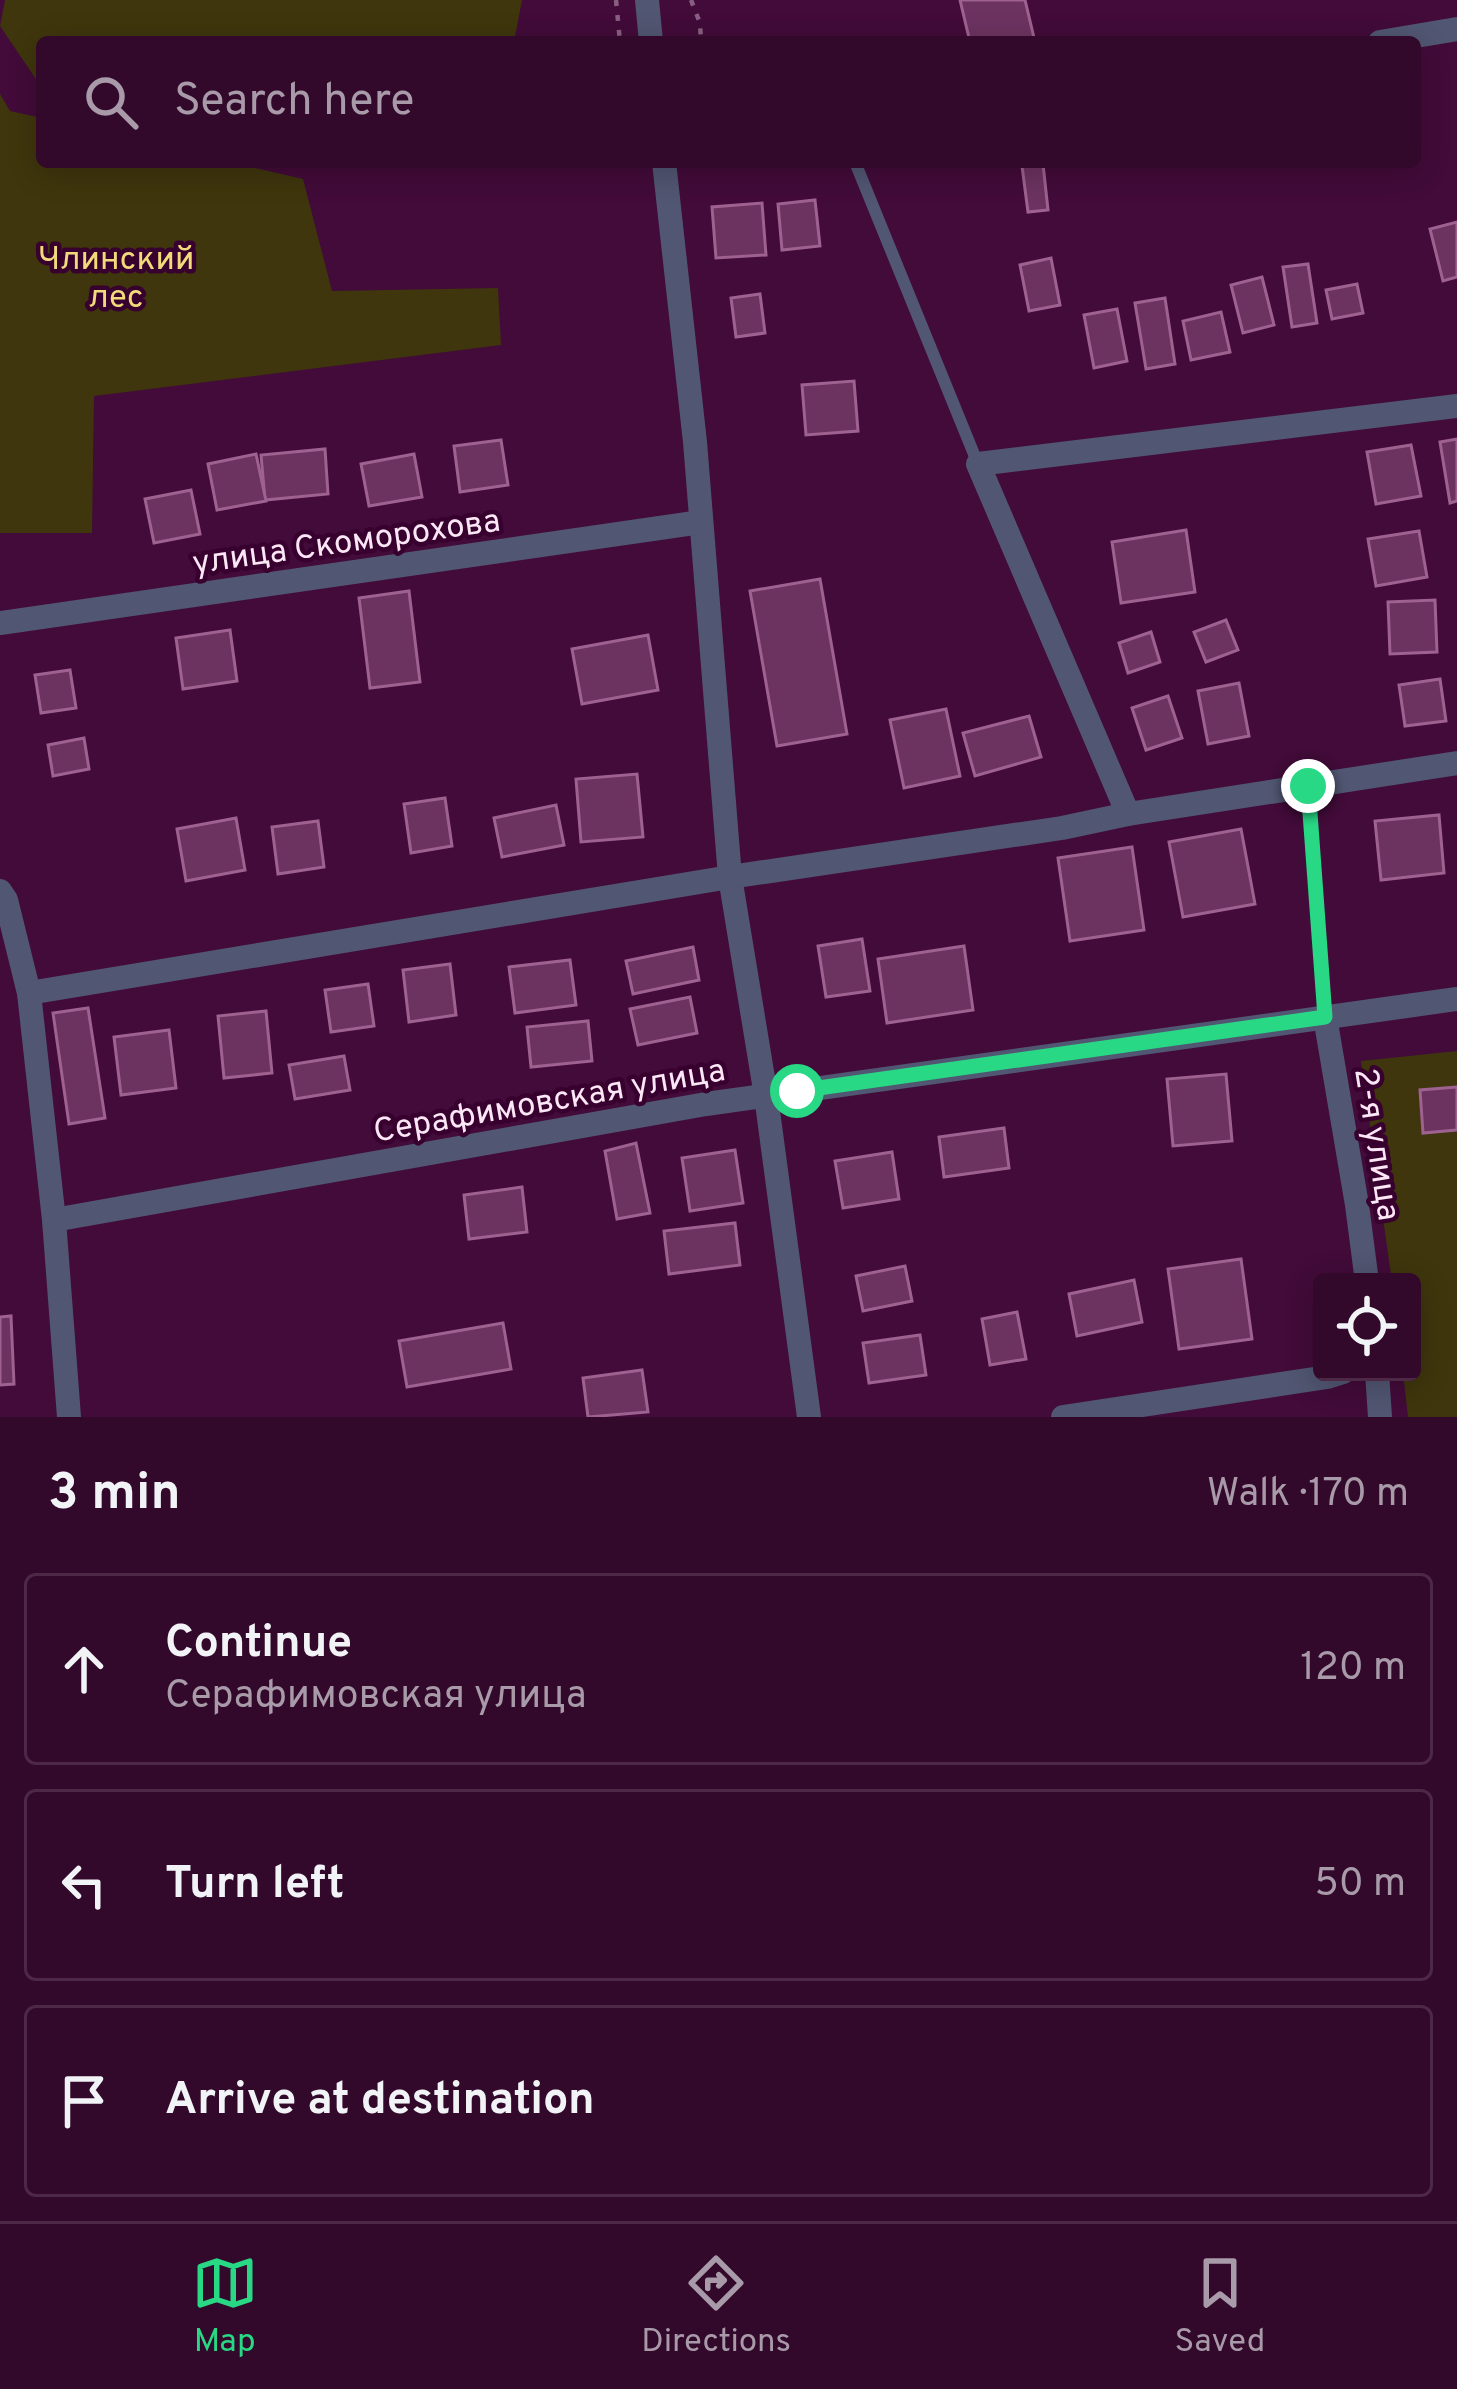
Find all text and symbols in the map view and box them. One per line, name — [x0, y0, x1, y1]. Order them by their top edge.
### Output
search box — [36, 36, 1421, 168]
icon: search — [78, 69, 144, 135]
text: Search here — [174, 74, 414, 131]
park label: Члинский лес — [38, 240, 194, 320]
street label: улица Скоморохова — [190, 502, 503, 586]
route end — [1281, 759, 1335, 813]
street label: Серафимовская улица — [370, 1051, 729, 1155]
route start — [770, 1064, 824, 1118]
street label: 2-я улица — [1342, 1065, 1408, 1224]
map controls — [1313, 1273, 1421, 1381]
button: locate — [1313, 1273, 1421, 1381]
text: 3 min — [48, 1463, 181, 1528]
text: Walk · 170 m — [1207, 1471, 1409, 1520]
text: Continue — [165, 1616, 352, 1673]
icon: ahead — [51, 1636, 117, 1702]
text: 120 m — [1300, 1645, 1406, 1694]
text: Серафимовская улица — [165, 1673, 586, 1722]
icon: left — [51, 1852, 117, 1918]
text: Turn left — [165, 1857, 344, 1914]
text: 50 m — [1315, 1861, 1406, 1910]
icon: arrive — [51, 2068, 117, 2134]
text: Arrive at destination — [165, 2073, 595, 2130]
tab: Map — [192, 2250, 258, 2364]
tab: Directions — [641, 2250, 791, 2364]
tab: Saved — [1175, 2250, 1265, 2364]

